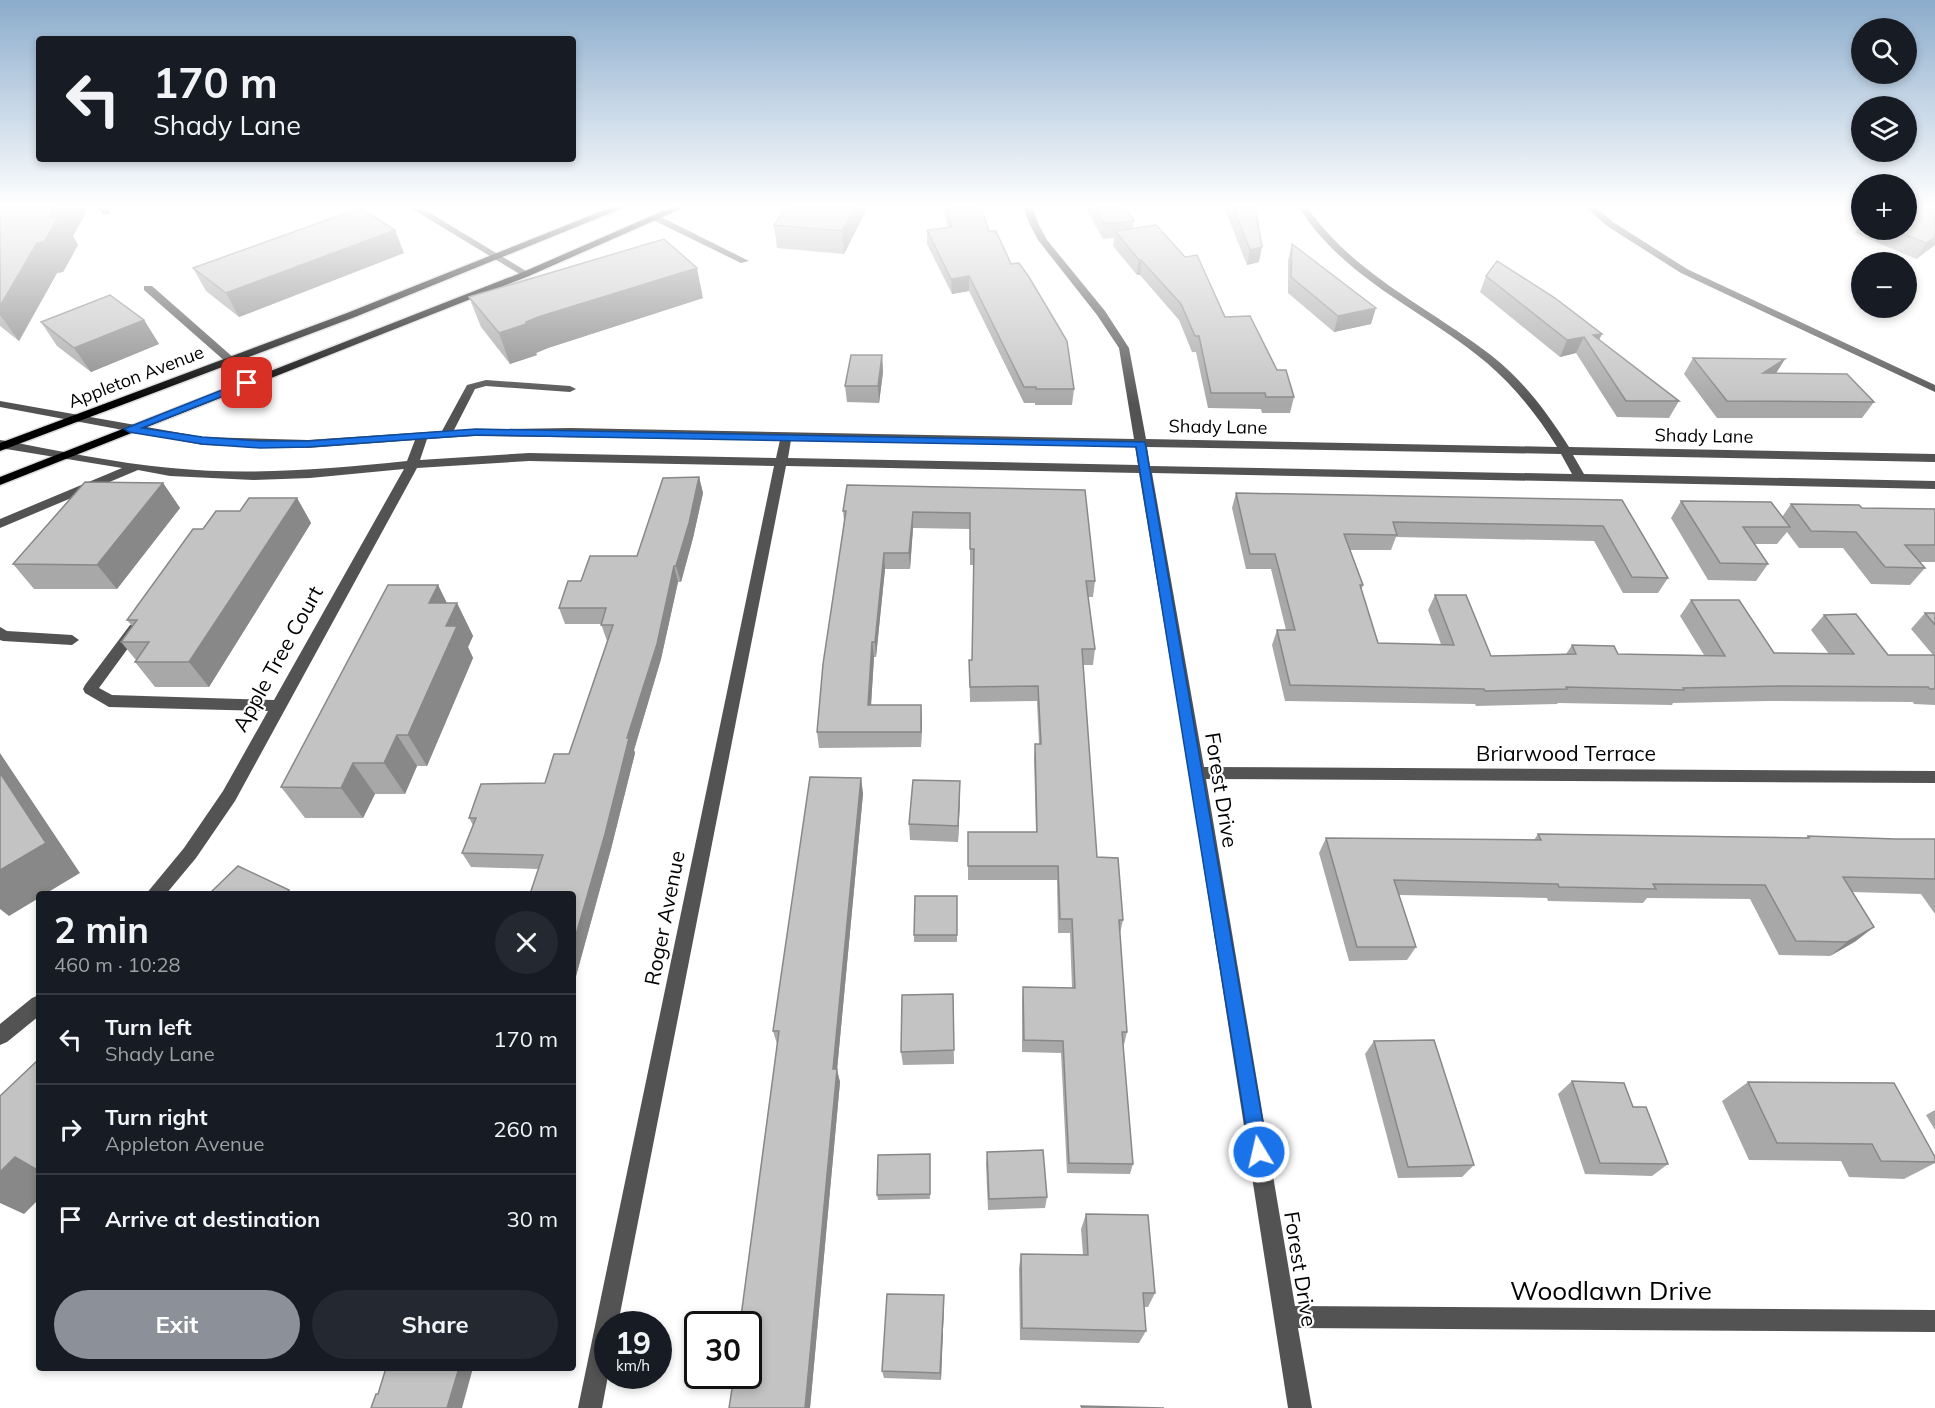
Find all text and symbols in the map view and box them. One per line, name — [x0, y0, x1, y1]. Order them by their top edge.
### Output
map controls — [1851, 18, 1917, 318]
button: search — [1851, 18, 1917, 84]
text: 170 m — [153, 56, 278, 109]
icon: left — [54, 60, 132, 138]
button: layers — [1851, 96, 1917, 162]
text: Shady Lane — [153, 108, 301, 142]
button: + — [1851, 174, 1917, 240]
button: − — [1851, 252, 1917, 318]
street label: Appleton Avenue — [65, 340, 207, 413]
pin — [221, 357, 272, 408]
icon: arrive — [230, 366, 263, 399]
street label: Shady Lane — [1169, 414, 1267, 439]
street label: Shady Lane — [1655, 423, 1753, 448]
street label: Apple Tree Court — [226, 581, 328, 736]
street label: Forest Drive — [1200, 730, 1244, 849]
street label: Briarwood Terrace — [1476, 740, 1656, 766]
street label: Roger Avenue — [638, 848, 690, 987]
text: 2 min — [54, 907, 149, 952]
button: close — [495, 911, 558, 974]
text: 460 m · 10:28 — [54, 952, 180, 977]
text: Turn left — [105, 1013, 192, 1041]
icon: left — [54, 1023, 87, 1056]
text: 170 m — [493, 1025, 558, 1053]
text: Shady Lane — [105, 1041, 215, 1066]
text: Turn right — [105, 1103, 208, 1131]
icon: right — [54, 1113, 87, 1146]
text: 260 m — [493, 1115, 558, 1143]
position arrow — [1227, 1120, 1291, 1184]
text: Appleton Avenue — [105, 1131, 264, 1156]
icon: arrive — [54, 1203, 87, 1236]
text: Arrive at destination — [105, 1205, 320, 1233]
text: 30 m — [507, 1205, 558, 1233]
street label: Forest Drive — [1279, 1209, 1323, 1328]
street label: Woodlawn Drive — [1510, 1274, 1712, 1307]
button: Exit — [54, 1290, 300, 1359]
button: Share — [312, 1290, 558, 1359]
speed limit sign: 30 — [684, 1311, 762, 1389]
text: 19 — [615, 1324, 651, 1362]
text: km/h — [616, 1356, 650, 1375]

